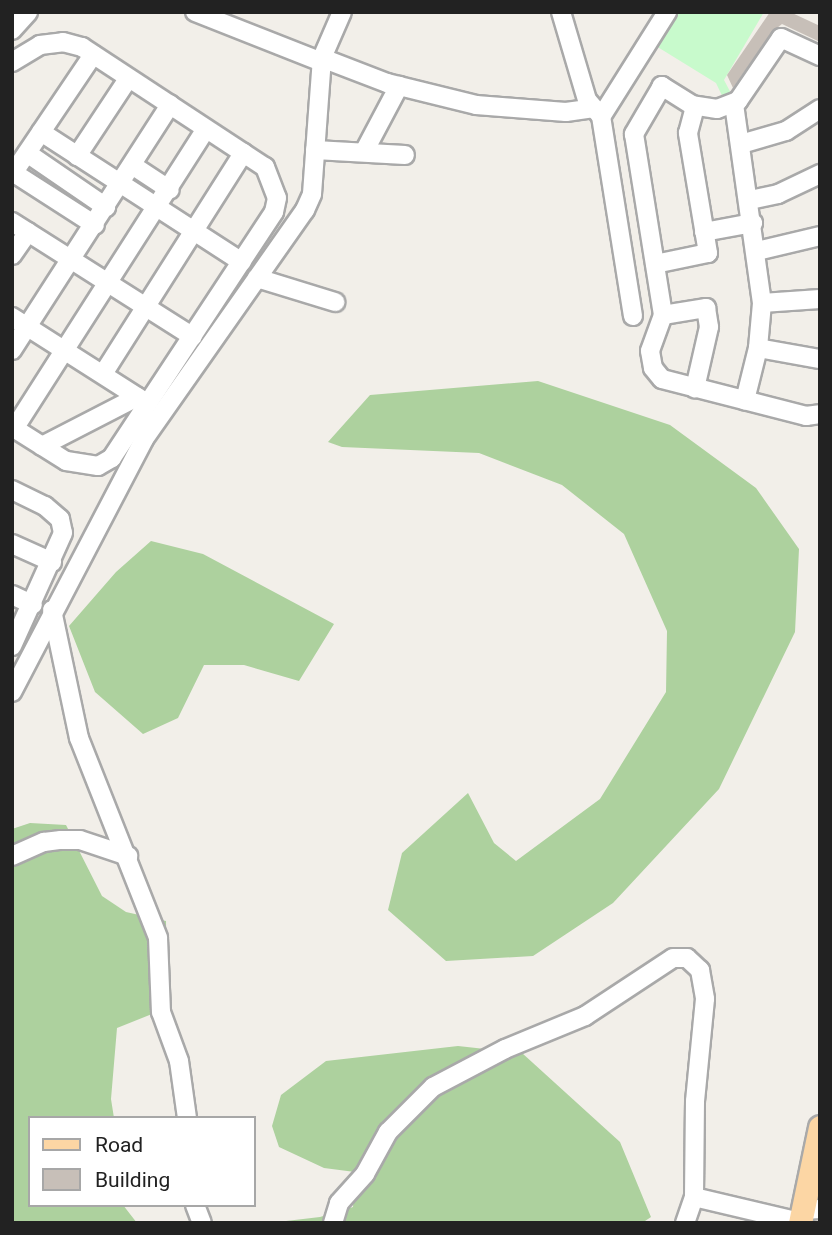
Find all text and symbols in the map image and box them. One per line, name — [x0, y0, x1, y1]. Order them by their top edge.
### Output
legend — [28, 1116, 256, 1207]
text: Road — [95, 1133, 143, 1157]
text: Building — [95, 1168, 170, 1192]

